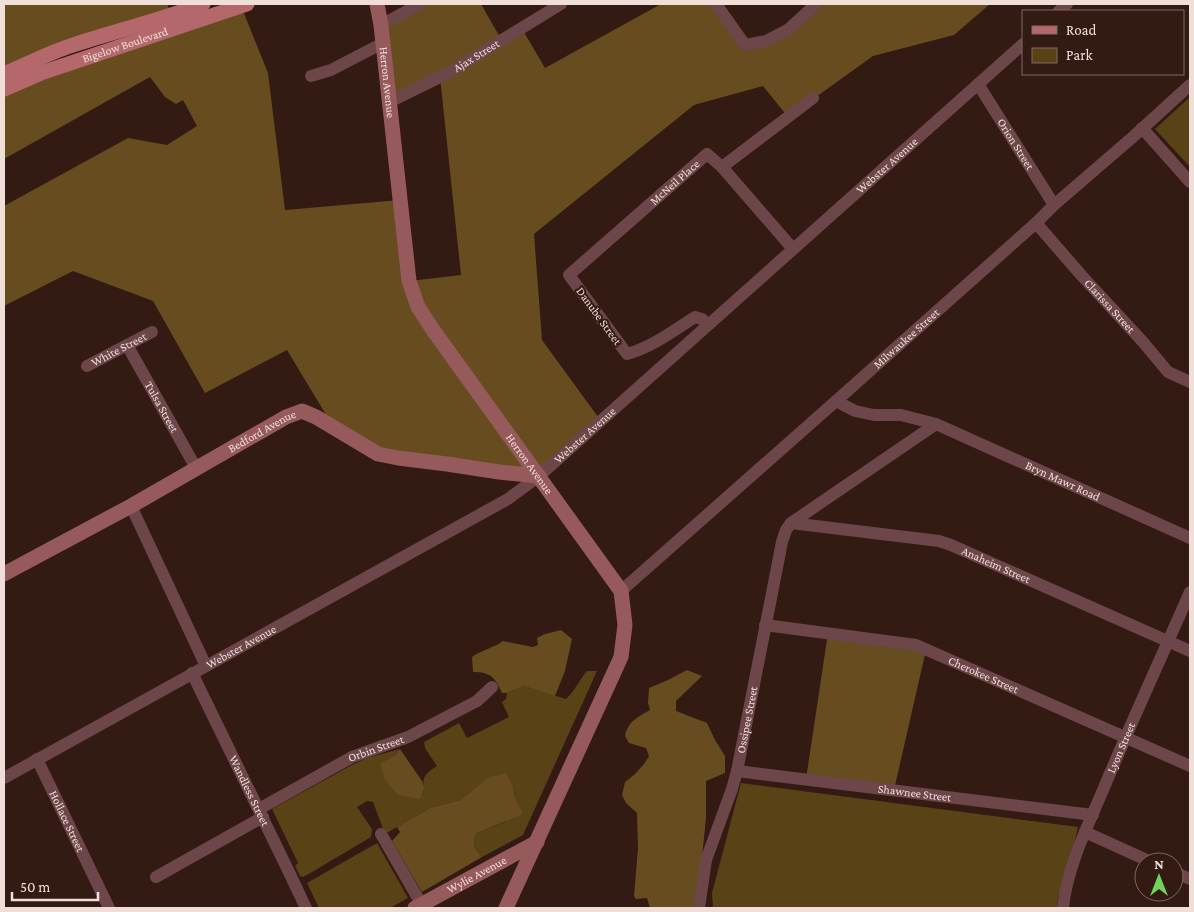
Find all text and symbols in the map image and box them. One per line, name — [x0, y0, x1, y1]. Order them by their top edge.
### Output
legend — [1022, 10, 1184, 75]
text: Road — [1066, 22, 1097, 38]
street label: Bigelow Boulevard — [80, 24, 170, 66]
street label: Ajax Street — [451, 36, 503, 75]
street label: Herron Avenue — [376, 46, 398, 119]
text: Park — [1066, 47, 1093, 63]
street label: Orion Street — [994, 116, 1038, 173]
street label: Webster Avenue — [853, 134, 921, 197]
street label: McNeil Place — [647, 157, 702, 208]
street label: Clarissa Street — [1081, 276, 1139, 337]
street label: Danube Street — [573, 284, 625, 349]
street label: Milwaukee Street — [870, 305, 943, 371]
street label: White Street — [89, 329, 150, 369]
street label: Tulsa Street — [142, 379, 182, 436]
street label: Webster Avenue — [551, 404, 618, 466]
street label: Bedford Avenue — [226, 407, 298, 456]
street label: Herron Avenue — [503, 431, 556, 497]
street label: Bryn Mawr Road — [1023, 458, 1103, 504]
street label: Anaheim Street — [959, 544, 1034, 587]
street label: Webster Avenue — [204, 622, 278, 672]
street label: Cherokee Street — [946, 653, 1022, 697]
street label: Ossipee Street — [734, 684, 761, 754]
street label: Lyon Street — [1104, 719, 1139, 775]
street label: Orbin Street — [346, 732, 407, 765]
street label: Wandless Street — [226, 753, 273, 829]
street label: Shawnee Street — [877, 781, 953, 805]
street label: Hollace Street — [46, 788, 88, 855]
north arrow — [1134, 852, 1184, 902]
street label: Wylie Avenue — [444, 853, 509, 896]
text: N — [1154, 856, 1164, 872]
scale bar — [12, 870, 99, 902]
text: 50 m — [20, 879, 50, 895]

